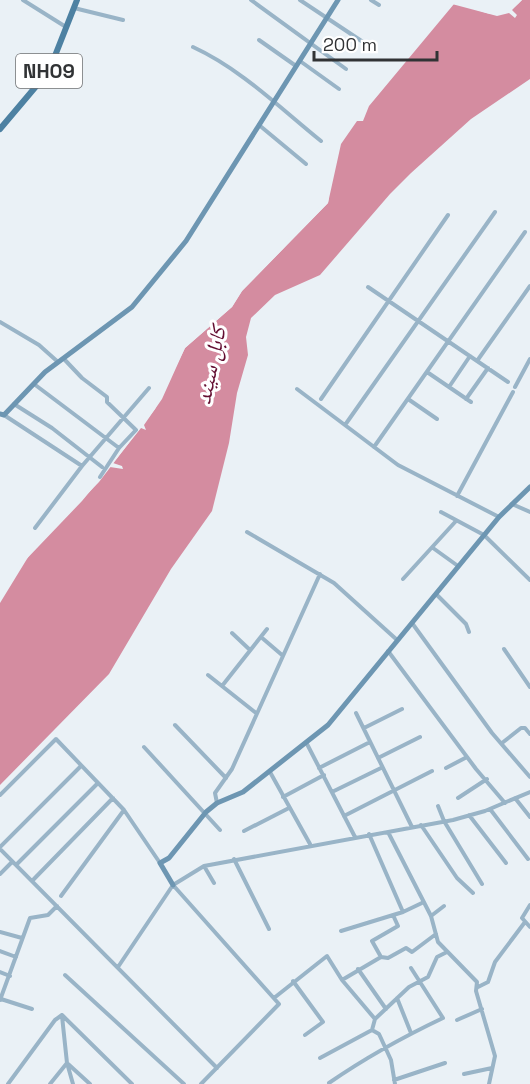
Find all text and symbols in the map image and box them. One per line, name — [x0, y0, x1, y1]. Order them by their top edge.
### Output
scale bar — [314, 24, 437, 62]
text: 200 m — [323, 33, 377, 56]
road number: NH09 — [16, 54, 82, 88]
water label: کابل سيند — [188, 320, 233, 406]

